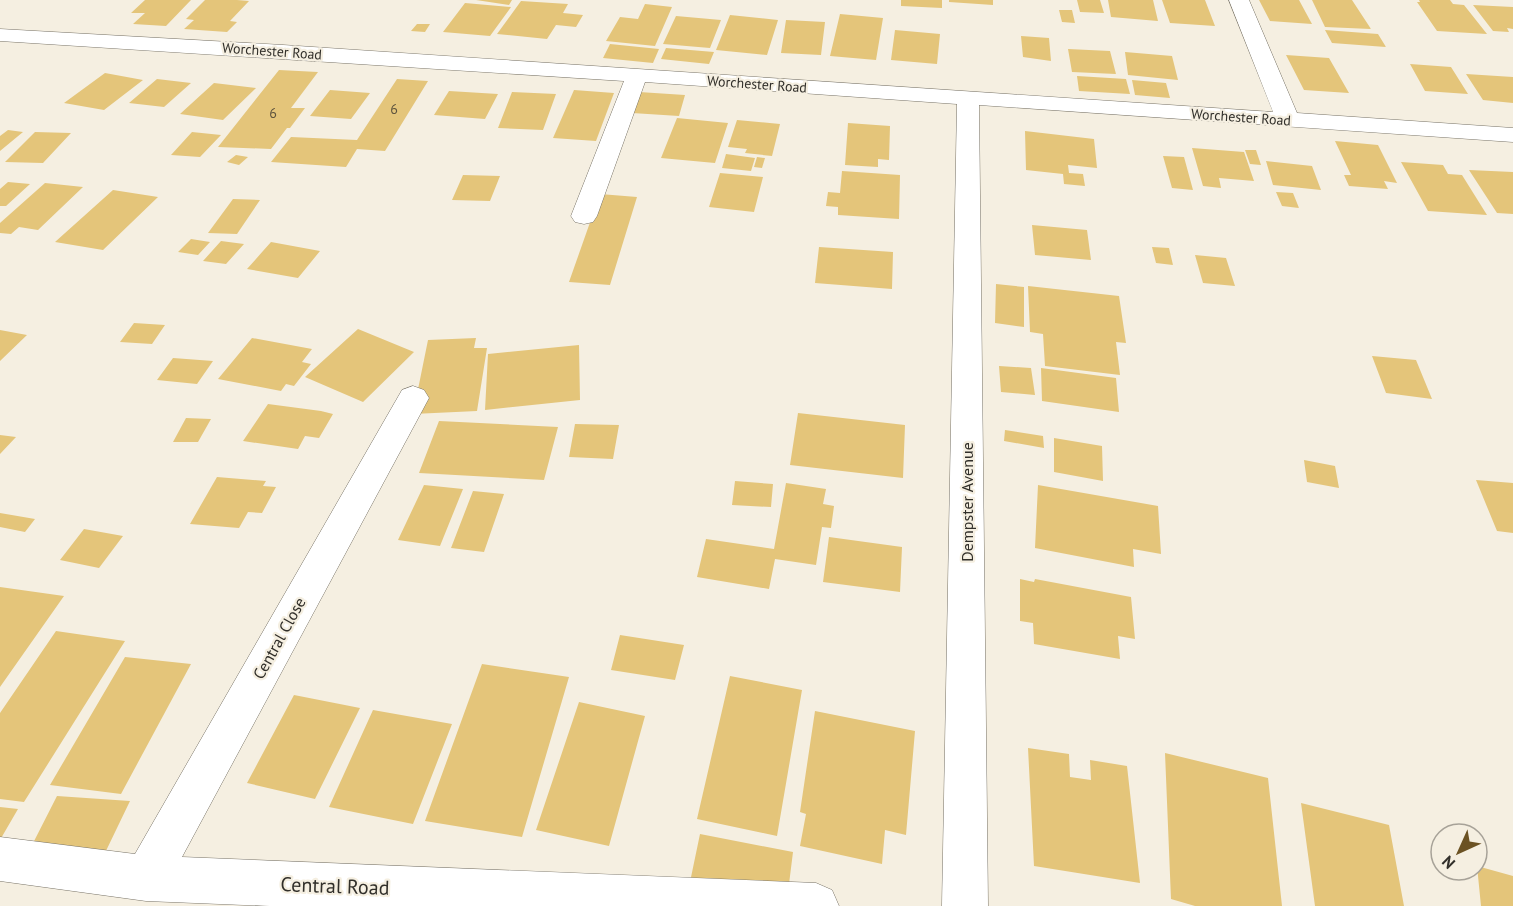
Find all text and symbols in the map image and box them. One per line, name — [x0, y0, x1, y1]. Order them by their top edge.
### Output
street label: Worchester Road — [221, 39, 323, 63]
street label: Worchester Road — [706, 72, 808, 96]
house number: 6 — [390, 100, 398, 118]
house number: 6 — [269, 104, 277, 122]
street label: Worchester Road — [1190, 105, 1292, 129]
street label: Dempster Avenue — [957, 442, 977, 562]
street label: Central Close — [248, 594, 310, 682]
north arrow — [1429, 822, 1489, 882]
text: N — [1438, 852, 1459, 873]
street label: Central Road — [280, 871, 390, 901]

